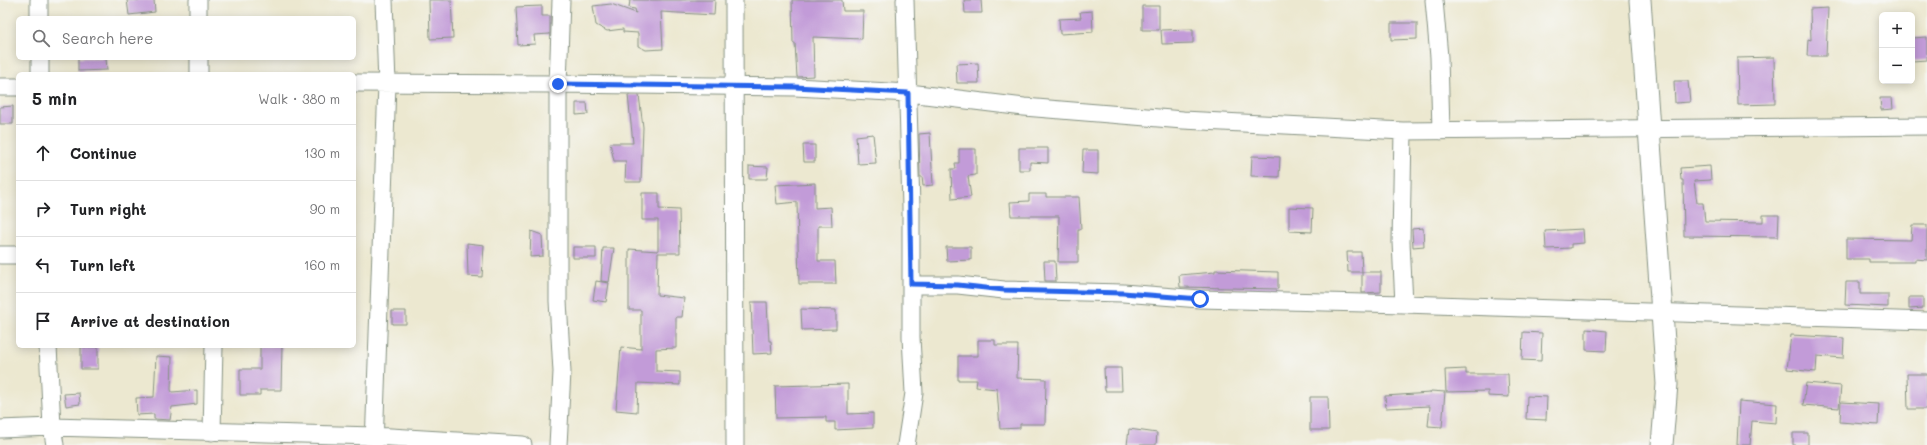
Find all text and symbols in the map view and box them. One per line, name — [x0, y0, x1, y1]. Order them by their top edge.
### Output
map controls — [1879, 12, 1915, 84]
button: + — [1879, 12, 1915, 48]
search box — [16, 16, 356, 60]
icon: search — [30, 27, 52, 49]
text: Search here — [62, 28, 153, 48]
button: − — [1879, 48, 1915, 84]
route end — [549, 75, 567, 93]
text: 5 min — [32, 87, 77, 109]
text: Walk · 380 m — [258, 90, 340, 107]
icon: ahead — [32, 142, 54, 164]
text: Continue — [70, 143, 137, 163]
text: 130 m — [304, 144, 340, 161]
icon: right — [32, 198, 54, 220]
text: Turn right — [70, 199, 147, 219]
text: 90 m — [310, 200, 340, 217]
icon: left — [32, 254, 54, 276]
text: Turn left — [70, 255, 135, 275]
text: 160 m — [304, 256, 340, 273]
route start — [1191, 290, 1209, 308]
icon: arrive — [32, 310, 54, 332]
text: Arrive at destination — [70, 311, 230, 331]

